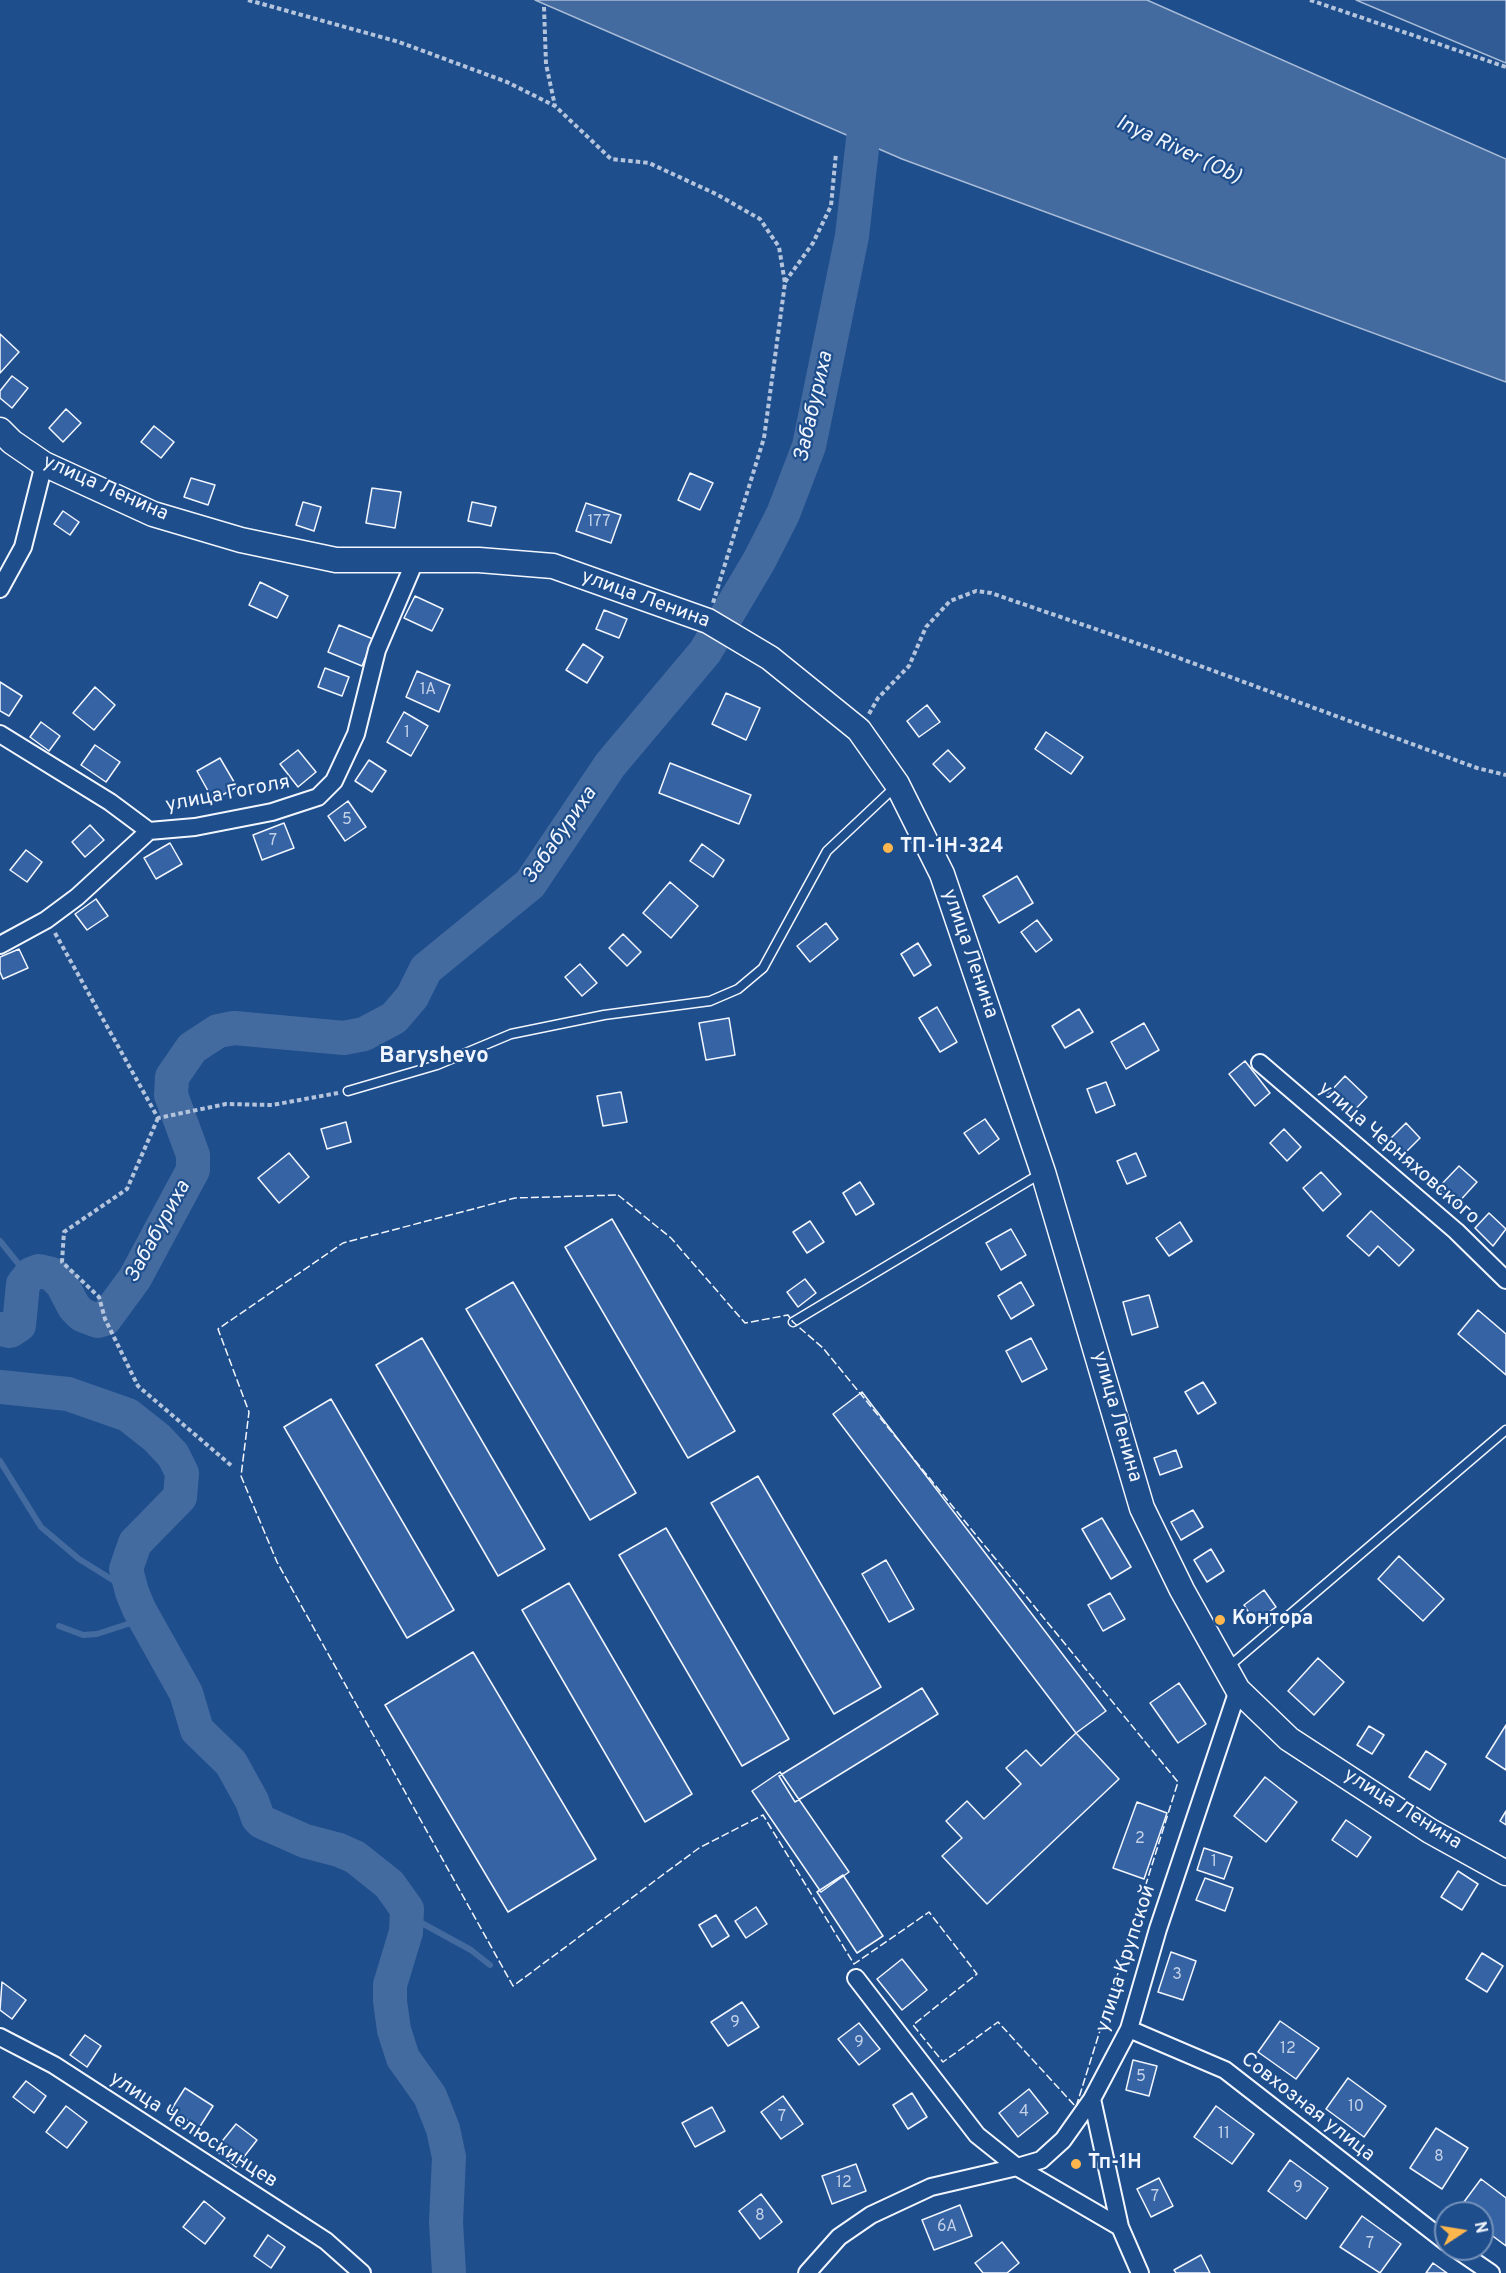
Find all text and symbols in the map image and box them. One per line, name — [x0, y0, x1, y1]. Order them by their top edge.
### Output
water label: Inya River (Ob) — [1111, 111, 1245, 191]
water label: Забабуриха — [790, 350, 840, 464]
street label: улица Ленина — [38, 451, 172, 527]
house number: 177 — [587, 513, 611, 533]
street label: улица Ленина — [577, 566, 713, 634]
house number: 1А — [420, 681, 436, 701]
house number: 1 — [404, 724, 410, 744]
street label: улица Гоголя — [164, 771, 292, 819]
water label: Забабуриха — [519, 783, 603, 889]
house number: 5 — [342, 811, 352, 831]
house number: 7 — [269, 832, 277, 852]
place label: ТП-1Н-324 — [900, 836, 1004, 860]
marker: ТП-1Н-324 — [881, 841, 895, 855]
street label: улица Ленина — [936, 886, 1002, 1022]
district label: Baryshevo — [379, 1045, 489, 1071]
street label: улица Черняховского — [1312, 1077, 1484, 1231]
water label: Забабуриха — [121, 1177, 197, 1287]
street label: улица Ленина — [1086, 1349, 1146, 1485]
place label: Контора — [1232, 1608, 1313, 1632]
marker: Контора — [1213, 1613, 1227, 1627]
street label: улица Ленина — [1338, 1764, 1466, 1856]
house number: 2 — [1135, 1830, 1145, 1850]
house number: 1 — [1211, 1853, 1217, 1873]
street label: улица Крупской — [1092, 1882, 1162, 2036]
house number: 3 — [1172, 1966, 1182, 1986]
house number: 9 — [730, 2014, 740, 2034]
house number: 9 — [854, 2034, 864, 2054]
house number: 12 — [1280, 2040, 1296, 2060]
street label: Совхозная улица — [1235, 2048, 1379, 2168]
street label: улица Челюскинцев — [104, 2068, 282, 2194]
house number: 5 — [1136, 2068, 1146, 2088]
house number: 10 — [1348, 2098, 1364, 2118]
house number: 4 — [1019, 2103, 1029, 2123]
house number: 7 — [778, 2108, 786, 2128]
house number: 11 — [1218, 2125, 1230, 2145]
house number: 8 — [1434, 2148, 1444, 2168]
place label: Тп-1Н — [1088, 2152, 1142, 2176]
marker: Тп-1Н — [1069, 2157, 1083, 2171]
house number: 12 — [836, 2174, 852, 2194]
house number: 9 — [1293, 2179, 1303, 2199]
house number: 7 — [1151, 2188, 1159, 2208]
north arrow — [1434, 2201, 1494, 2261]
house number: 8 — [755, 2207, 765, 2227]
house number: 6А — [937, 2218, 957, 2238]
text: N — [1469, 2220, 1491, 2235]
house number: 7 — [1366, 2235, 1374, 2255]

